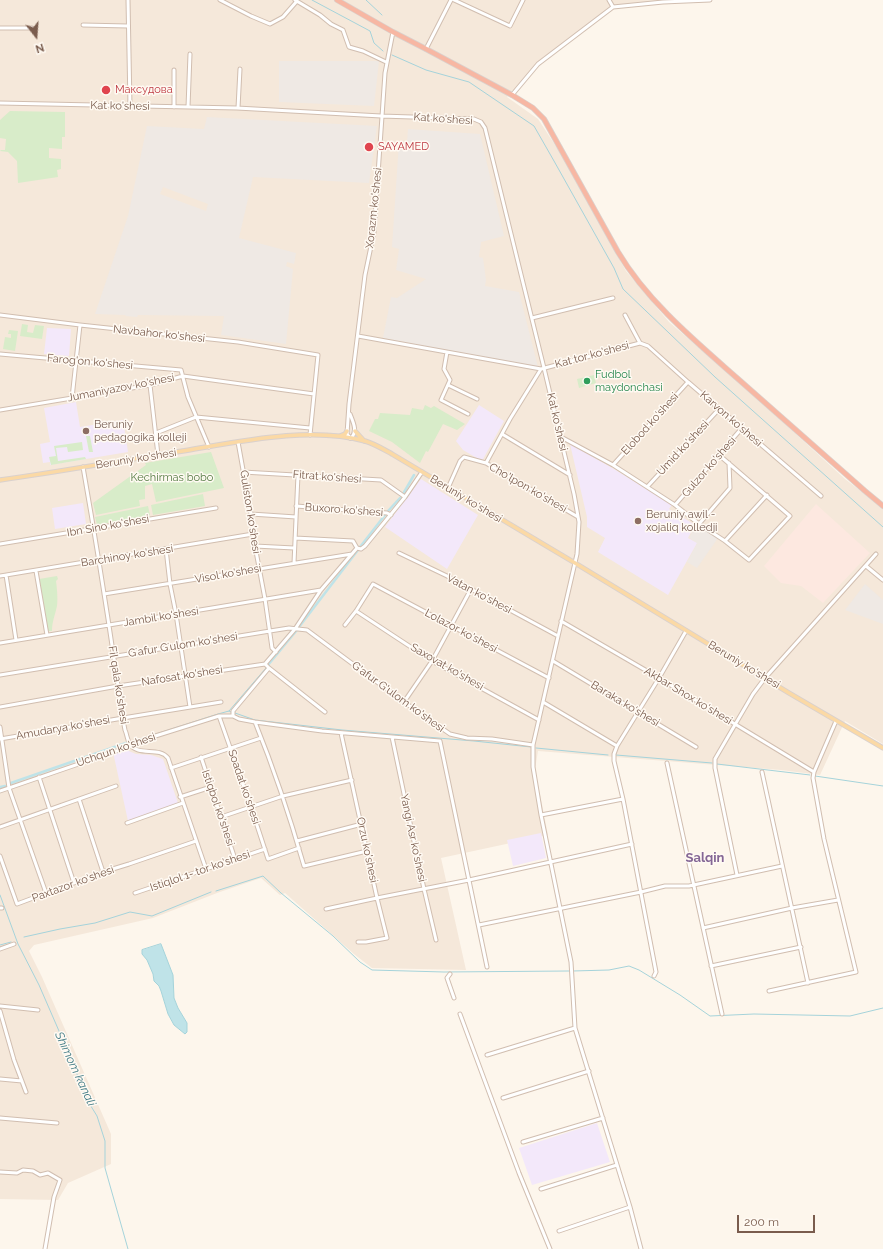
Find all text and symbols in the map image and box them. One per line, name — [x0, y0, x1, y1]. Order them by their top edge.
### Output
north arrow — [16, 16, 56, 56]
text: N — [34, 41, 46, 55]
place label: Максудова — [115, 83, 173, 97]
marker: Максудова — [100, 84, 112, 96]
street label: Kat ko'shesi — [90, 99, 150, 113]
street label: Kat ko'shesi — [413, 110, 473, 128]
place label: SAYAMED — [378, 140, 429, 154]
marker: SAYAMED — [363, 141, 375, 153]
street label: Xorazm ko'shesi — [363, 167, 385, 249]
street label: Navbahor ko'shesi — [112, 323, 206, 345]
street label: Kat tor ko'shesi — [554, 339, 630, 371]
street label: Farog'on ko'shesi — [46, 352, 134, 372]
place label: Fudbol maydonchasi — [595, 368, 663, 394]
street label: Jumaniyazov ko'shesi — [66, 371, 176, 405]
marker: Fudbol maydonchasi — [582, 376, 592, 386]
street label: Karvon ko'shesi — [697, 388, 765, 450]
street label: Elobod ko'shesi — [619, 390, 681, 458]
street label: Kat ko'shesi — [544, 392, 570, 452]
place label: Beruniy pedagogika kolleji — [94, 418, 187, 444]
street label: Umid ko'shesi — [654, 418, 712, 478]
marker: Beruniy pedagogika kolleji — [81, 426, 91, 436]
street label: Gulzor ko'shesi — [679, 434, 739, 500]
street label: Beruniy ko'shesi — [95, 446, 177, 472]
street label: Cho'lpon ko'shesi — [487, 460, 569, 516]
street label: Fitrat ko'shesi — [292, 468, 362, 486]
street label: Guliston ko'shesi — [237, 469, 263, 555]
park label: Kechirmas bobo — [131, 471, 213, 485]
street label: Beruniy ko'shesi — [428, 472, 504, 526]
street label: Buxoro ko'shesi — [304, 501, 384, 519]
place label: Beruniy awil - xojaliq kolledji — [646, 508, 718, 534]
street label: Ibn Sino ko'shesi — [66, 512, 150, 540]
marker: Beruniy awil - xojaliq kolledji — [633, 516, 643, 526]
street label: Barchinoy ko'shesi — [80, 542, 174, 570]
street label: Visol ko'shesi — [194, 562, 262, 586]
street label: Vatan ko'shesi — [444, 571, 514, 617]
street label: Jambil ko'shesi — [122, 605, 200, 629]
street label: Lolazor ko'shesi — [423, 606, 499, 656]
street label: Gʻafur Gʻulom ko'shesi — [127, 630, 239, 660]
street label: Beruniy ko'shesi — [706, 638, 782, 692]
street label: Saxovat ko'shesi — [408, 641, 486, 693]
street label: Fil qala ko'shesi — [105, 645, 131, 725]
street label: G'afur G'ulom ko'shesi — [349, 659, 447, 735]
street label: Nafosat ko'shesi — [140, 663, 224, 689]
street label: Akbar Shox ko'shesi — [642, 665, 734, 727]
street label: Baraka ko'shesi — [588, 678, 662, 730]
street label: Amudarya ko'shesi — [15, 713, 111, 743]
street label: Uchqun ko'shesi — [75, 730, 157, 770]
street label: Soadat ko'shesi — [225, 748, 263, 826]
street label: Istiqbol ko'shesi — [199, 768, 237, 848]
street label: Yangi Asr ko'shesi — [397, 793, 429, 883]
street label: Orzu ko'shesi — [354, 816, 380, 884]
street label: Istiqlol 1- tor ko'shesi — [148, 848, 252, 894]
district label: Salqin — [686, 850, 724, 866]
street label: Paxtazor ko'shesi — [30, 863, 116, 905]
water label: Shimom kanali — [51, 1030, 99, 1108]
scale bar — [739, 1207, 817, 1233]
text: 200 m — [744, 1215, 779, 1229]

